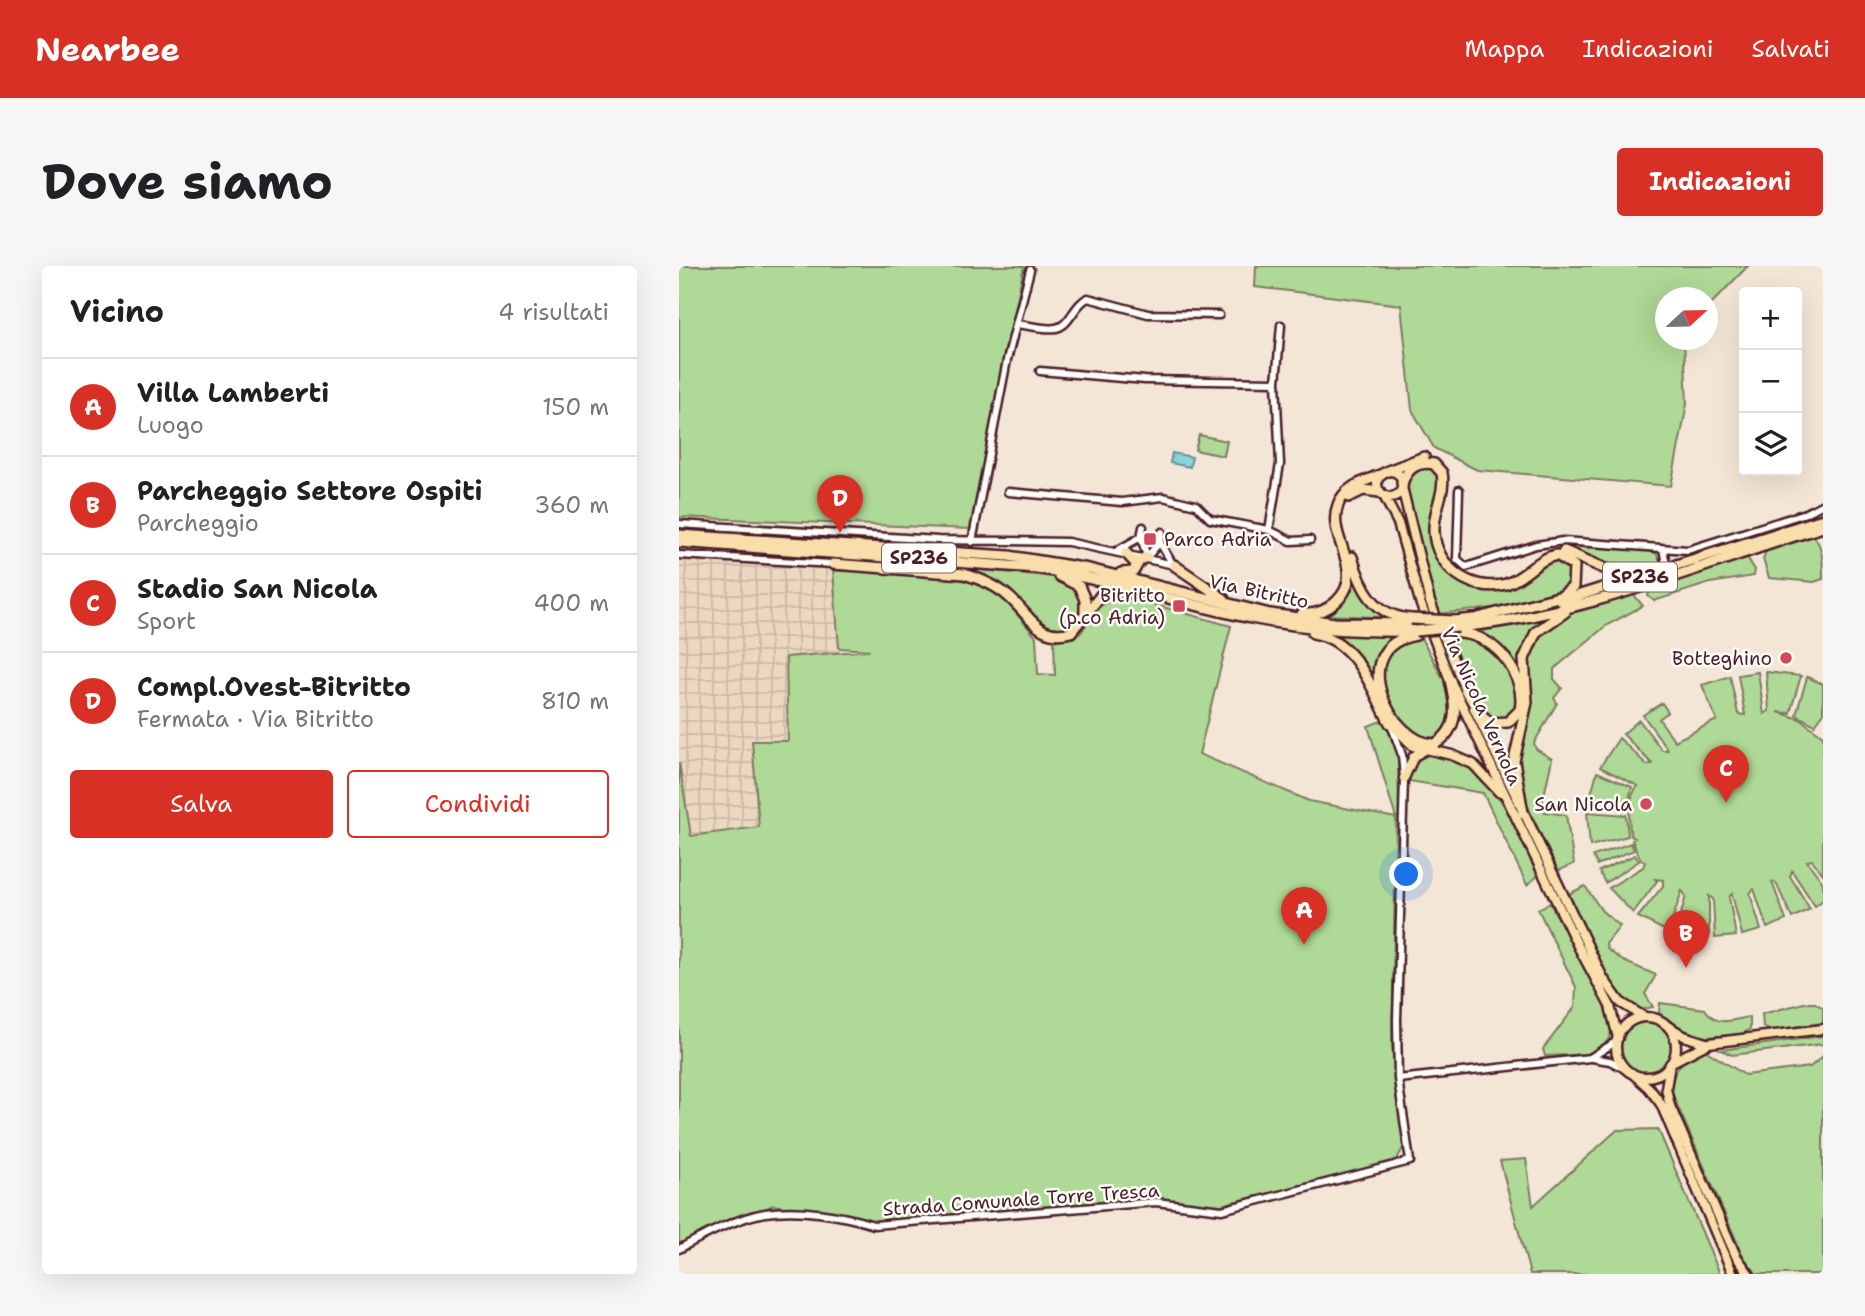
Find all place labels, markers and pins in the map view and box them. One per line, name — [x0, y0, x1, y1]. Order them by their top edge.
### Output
pin: D — [817, 475, 863, 533]
place label: Parco Adria — [1164, 527, 1272, 552]
marker: Parco Adria — [1142, 531, 1158, 547]
place label: Bitritto (p.co Adria) — [1059, 583, 1165, 630]
marker: Bitritto (p.co Adria) — [1171, 598, 1187, 614]
place label: Botteghino — [1672, 646, 1772, 671]
marker: Botteghino — [1778, 650, 1794, 666]
pin: C — [1703, 745, 1749, 803]
place label: San Nicola — [1534, 792, 1632, 817]
marker: San Nicola — [1638, 796, 1654, 812]
pin: A — [1281, 887, 1327, 945]
pin: B — [1663, 910, 1709, 968]

